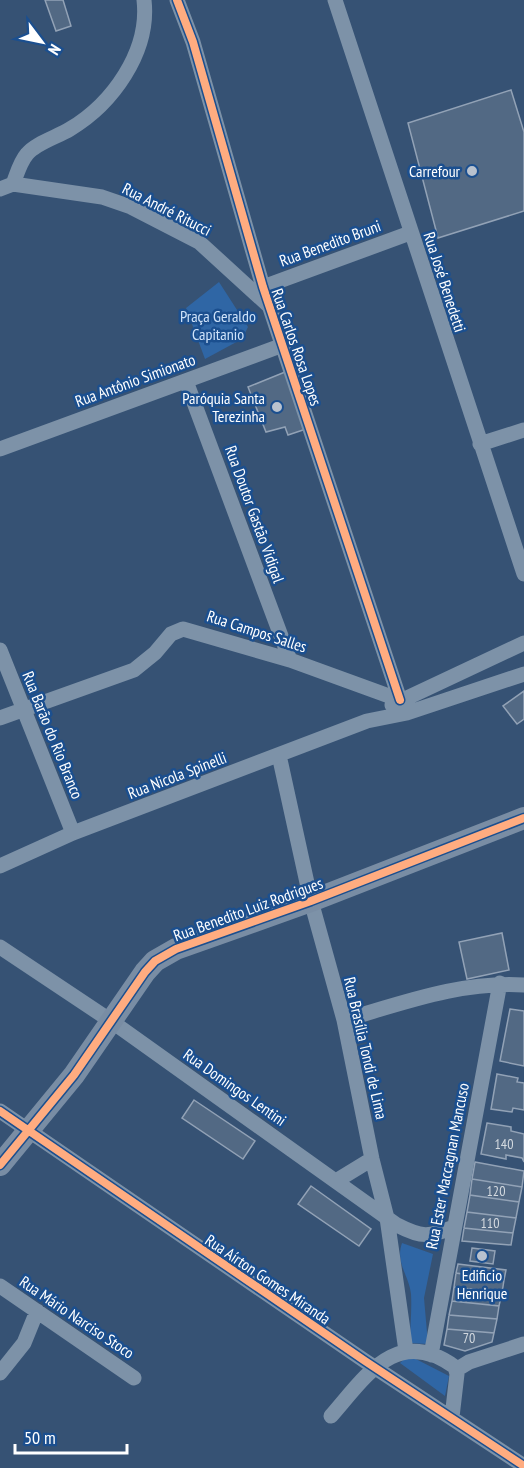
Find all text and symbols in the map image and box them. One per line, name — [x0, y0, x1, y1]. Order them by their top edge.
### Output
north arrow — [12, 12, 72, 72]
text: N — [44, 41, 65, 59]
place label: Carrefour — [409, 161, 461, 181]
marker: Carrefour — [465, 164, 479, 178]
street label: Rua André Ritucci — [119, 178, 215, 240]
street label: Rua Benedito Bruni — [277, 215, 383, 271]
street label: Rua José Benedetti — [419, 229, 471, 335]
street label: Rua Carlos Rosa Lopes — [268, 286, 326, 408]
park label: Praça Geraldo Capitanio — [180, 306, 256, 344]
street label: Rua Antônio Simionato — [72, 349, 198, 411]
place label: Paróquia Santa Terezinha — [182, 388, 265, 426]
marker: Paróquia Santa Terezinha — [270, 400, 284, 414]
street label: Rua Doutor Gastão Vidigal — [221, 443, 289, 585]
street label: Rua Campos Salles — [205, 605, 309, 657]
street label: Rua Barão do Rio Branco — [18, 668, 88, 802]
street label: Rua Nicola Spinelli — [125, 747, 229, 803]
street label: Rua Benedito Luiz Rodrigues — [171, 873, 325, 945]
street label: Rua Brasília Tondi de Lima — [340, 975, 392, 1121]
street label: Rua Domingos Lentini — [180, 1044, 290, 1130]
street label: Rua Ester Maccagnan Mancuso — [421, 1081, 473, 1251]
house number: 140 — [495, 1135, 513, 1153]
house number: 120 — [487, 1182, 505, 1200]
house number: 110 — [481, 1214, 499, 1232]
street label: Rua Aírton Gomes Miranda — [202, 1230, 334, 1328]
marker: Edificio Henrique — [475, 1249, 489, 1263]
place label: Edificio Henrique — [457, 1265, 507, 1303]
street label: Rua Mário Narciso Stoco — [16, 1271, 138, 1363]
house number: 70 — [463, 1329, 475, 1347]
scale bar — [15, 1417, 128, 1455]
text: 50 m — [24, 1426, 56, 1449]

